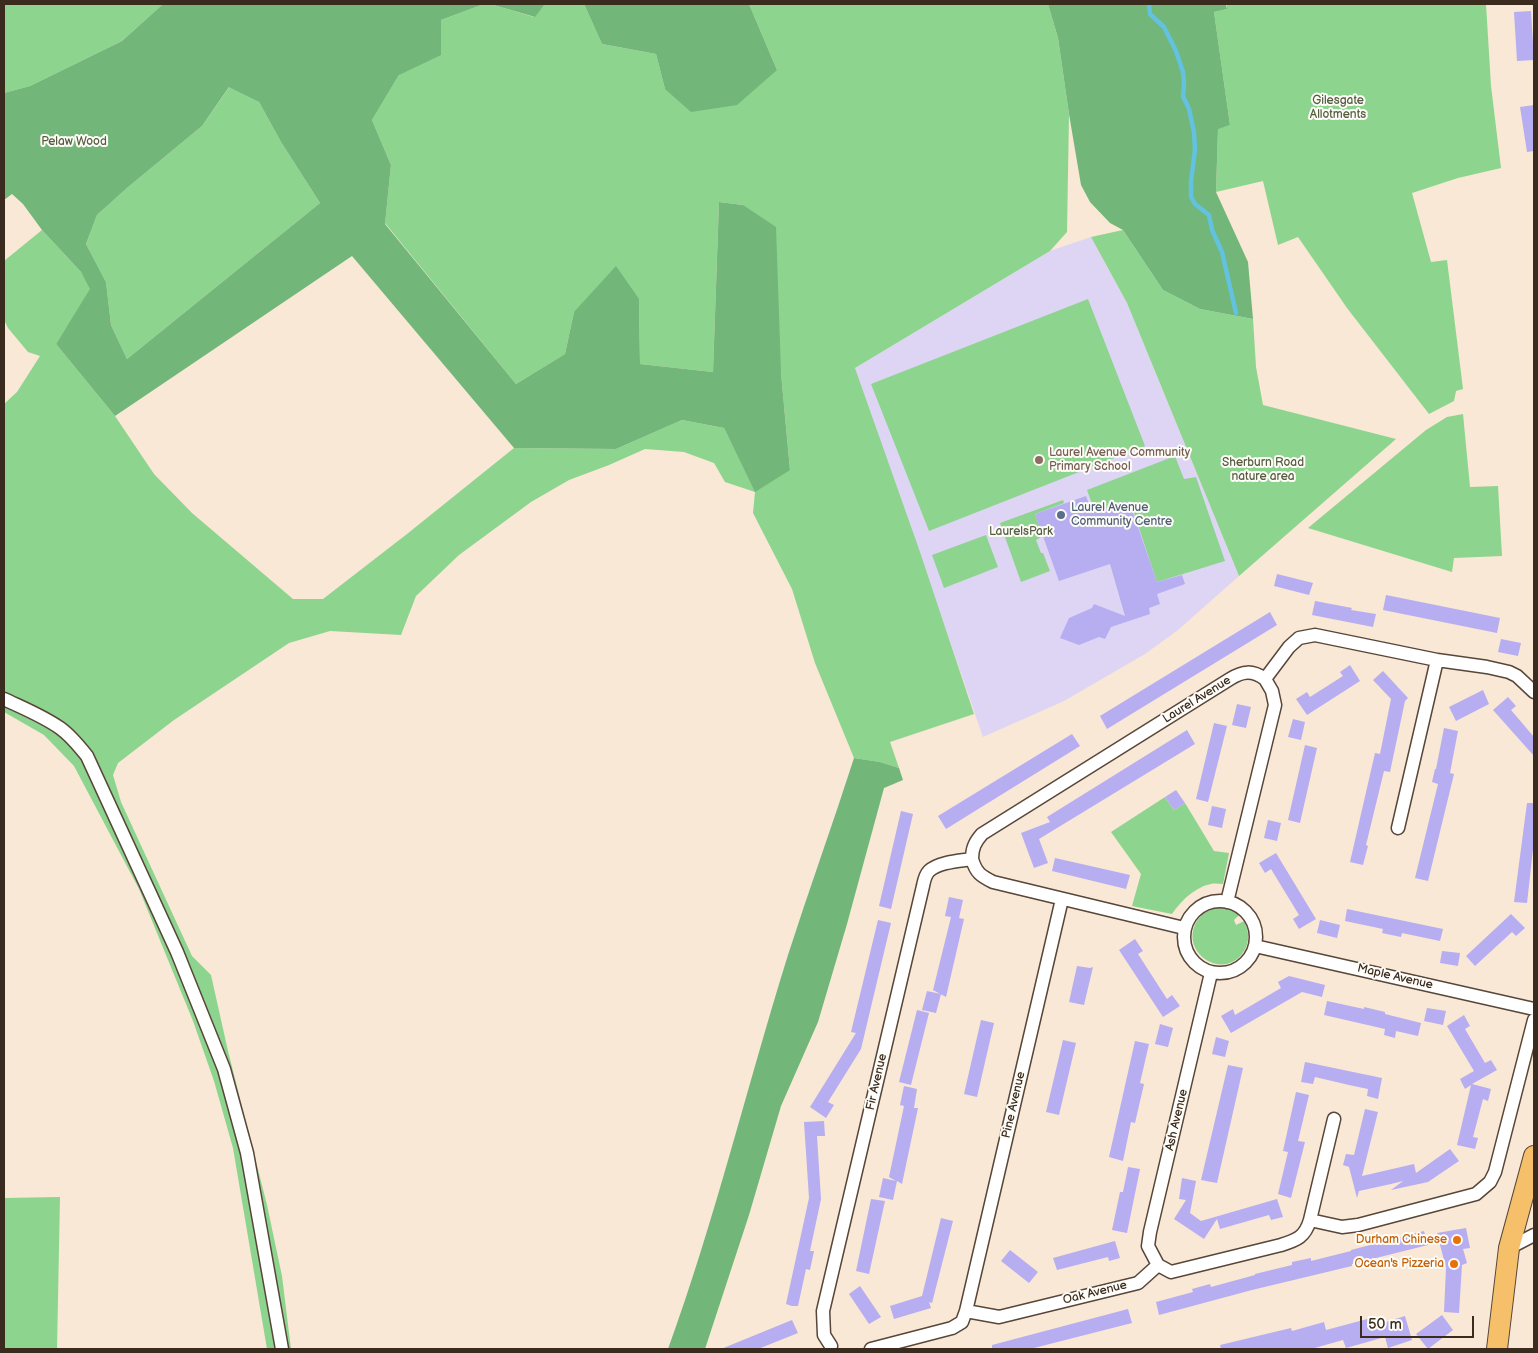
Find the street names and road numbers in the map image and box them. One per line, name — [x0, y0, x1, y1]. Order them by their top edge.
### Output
street label: Laurel Avenue — [1160, 673, 1234, 727]
street label: Maple Avenue — [1356, 961, 1434, 993]
street label: Fir Avenue — [863, 1052, 891, 1112]
street label: Pine Avenue — [999, 1070, 1029, 1140]
street label: Ash Avenue — [1163, 1088, 1191, 1152]
street label: Oak Avenue — [1062, 1278, 1128, 1308]

